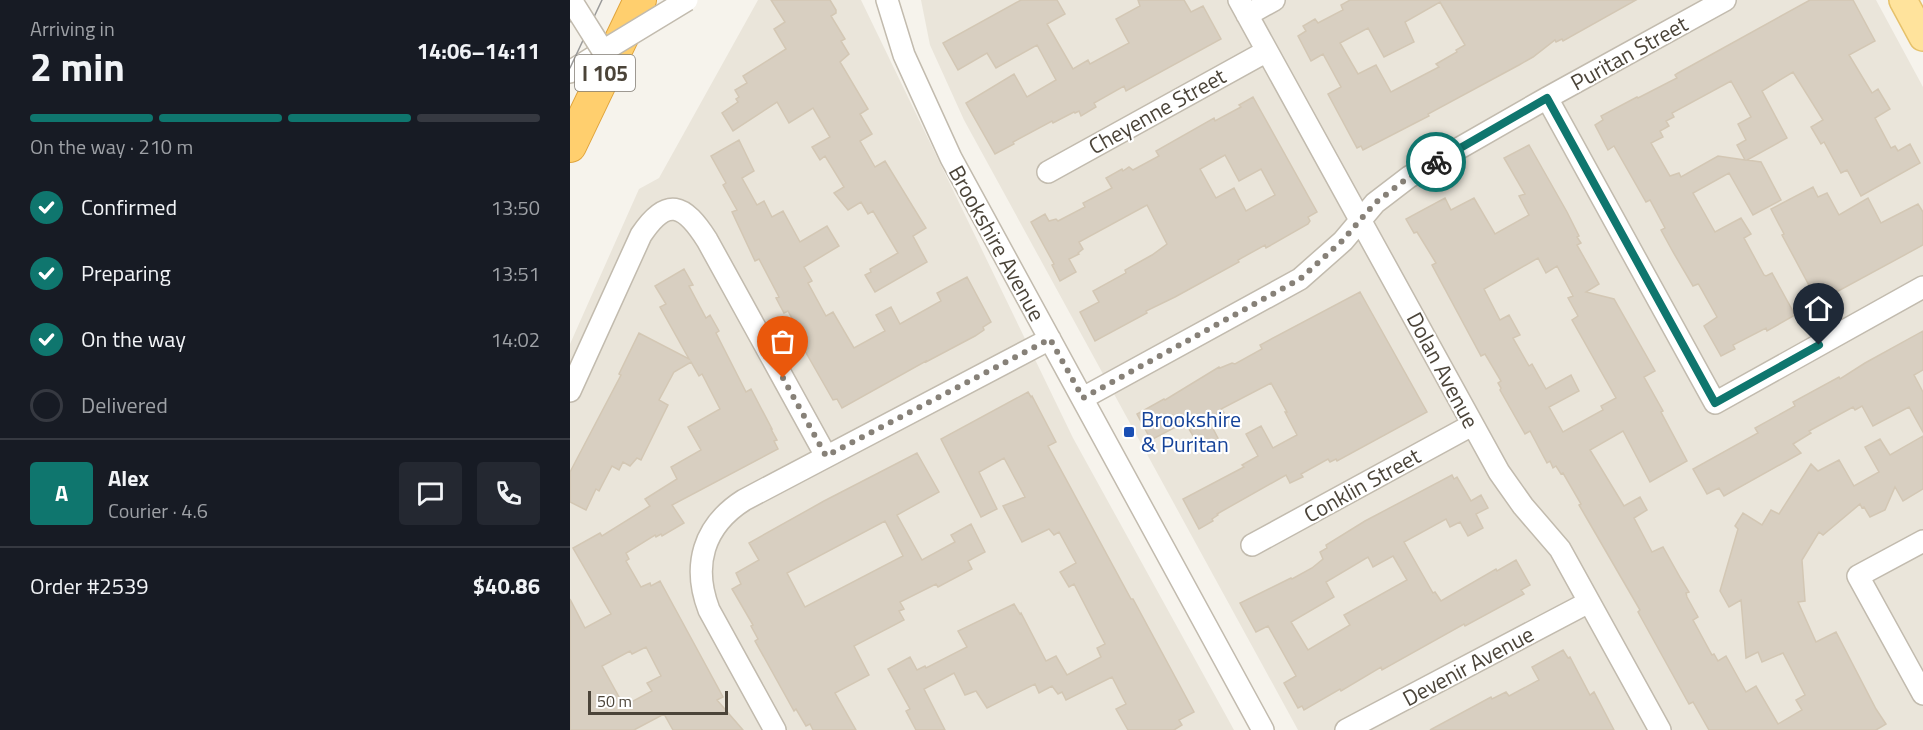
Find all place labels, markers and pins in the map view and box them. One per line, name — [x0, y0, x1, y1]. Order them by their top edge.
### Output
pin — [1793, 283, 1844, 345]
pin — [757, 316, 808, 378]
place label: Brookshire & Puritan — [1141, 402, 1241, 461]
marker: Brookshire & Puritan — [1122, 425, 1136, 439]

